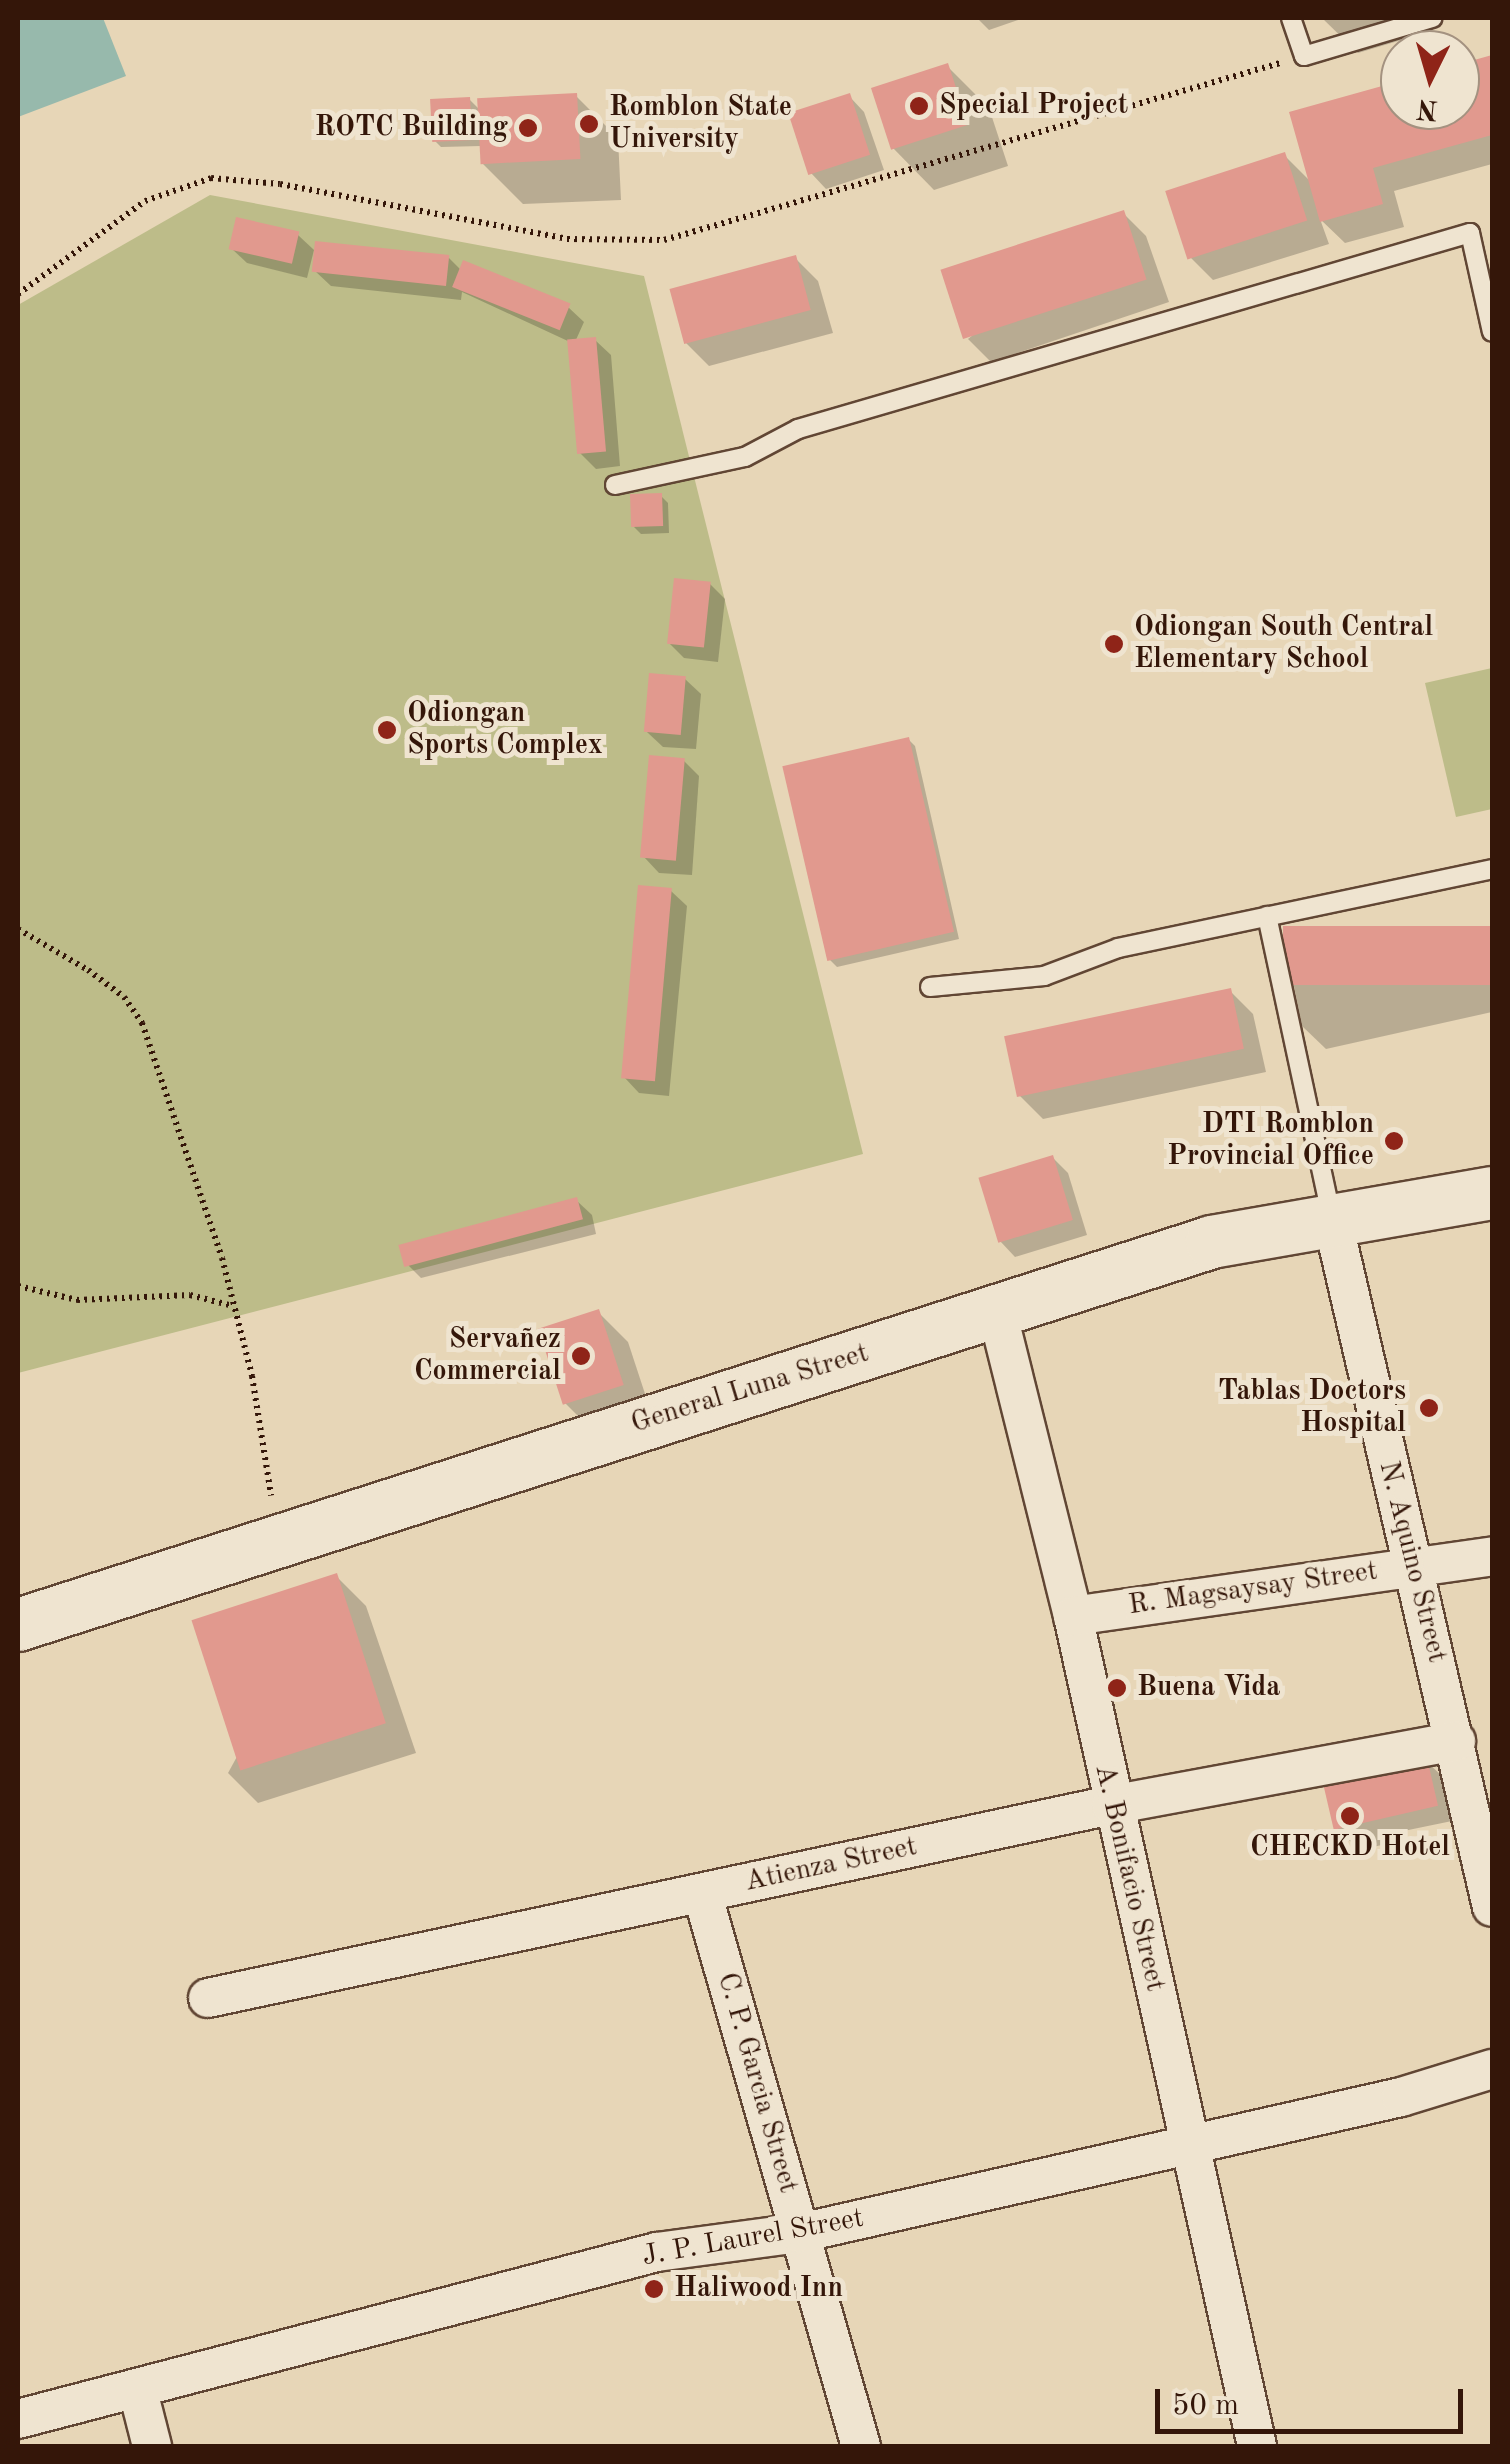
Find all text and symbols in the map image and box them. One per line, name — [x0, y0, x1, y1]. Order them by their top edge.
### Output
north arrow — [1380, 30, 1480, 130]
place label: Special Project — [939, 89, 1128, 123]
place label: Romblon State University — [609, 91, 792, 157]
text: N — [1416, 93, 1439, 123]
marker: Special Project — [908, 95, 930, 117]
place label: ROTC Building — [315, 111, 508, 145]
marker: Romblon State University — [578, 113, 600, 135]
marker: ROTC Building — [517, 117, 539, 139]
place label: Odiongan South Central Elementary School — [1134, 611, 1433, 677]
marker: Odiongan South Central Elementary School — [1103, 633, 1125, 655]
place label: Odiongan Sports Complex — [407, 697, 603, 763]
marker: Odiongan Sports Complex — [376, 719, 398, 741]
place label: DTI Romblon Provincial Office — [1167, 1108, 1374, 1174]
marker: DTI Romblon Provincial Office — [1383, 1130, 1405, 1152]
place label: Servañez Commercial — [414, 1323, 561, 1389]
street label: General Luna Street — [627, 1337, 873, 1441]
marker: Servañez Commercial — [570, 1345, 592, 1367]
place label: Tablas Doctors Hospital — [1218, 1375, 1406, 1441]
marker: Tablas Doctors Hospital — [1416, 1395, 1442, 1421]
street label: N. Aquino Street — [1371, 1458, 1453, 1666]
street label: R. Magsaysay Street — [1126, 1555, 1380, 1623]
place label: Buena Vida — [1137, 1671, 1281, 1705]
marker: Buena Vida — [1106, 1677, 1128, 1699]
street label: A. Bonifacio Street — [1087, 1761, 1171, 1995]
marker: CHECKD Hotel — [1339, 1805, 1361, 1827]
street label: Atienza Street — [742, 1830, 920, 1900]
place label: CHECKD Hotel — [1250, 1831, 1450, 1865]
street label: C. P. Garcia Street — [709, 1969, 805, 2197]
street label: J. P. Laurel Street — [640, 2202, 866, 2274]
place label: Haliwood Inn — [674, 2272, 843, 2306]
marker: Haliwood Inn — [643, 2278, 665, 2300]
scale bar — [1160, 2369, 1468, 2431]
text: 50 m — [1172, 2391, 1239, 2421]

